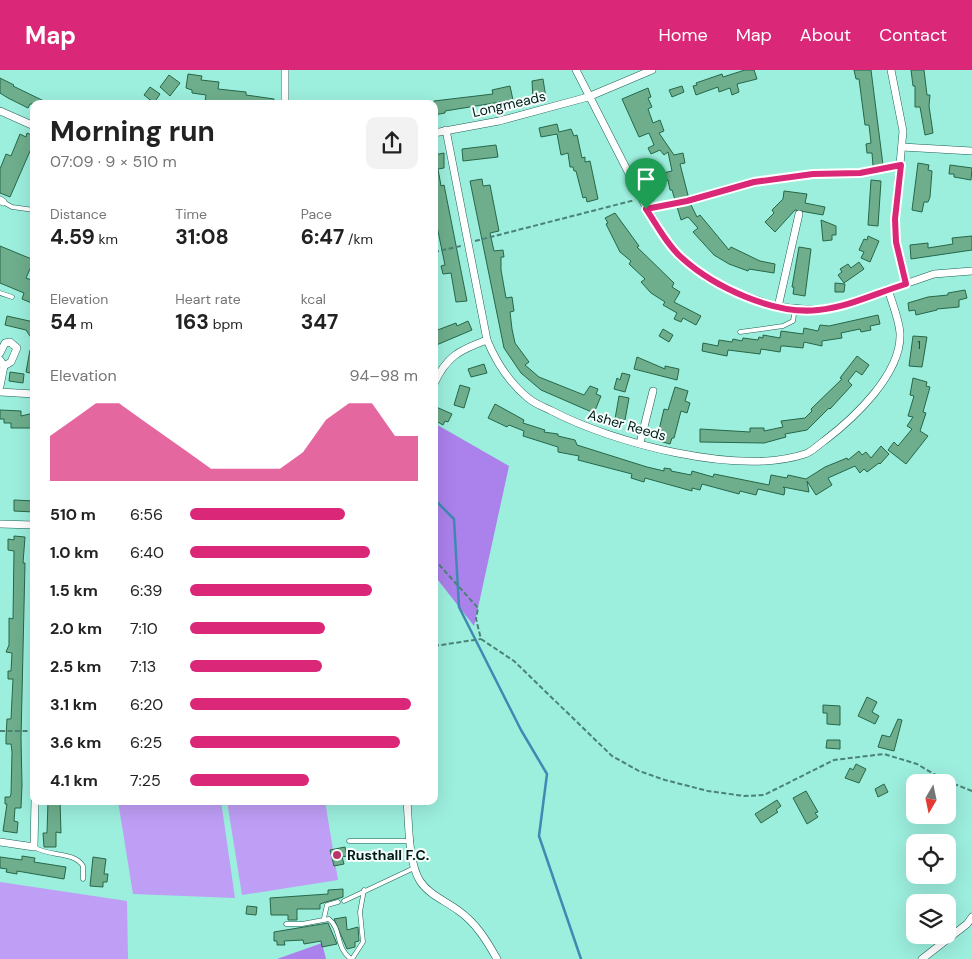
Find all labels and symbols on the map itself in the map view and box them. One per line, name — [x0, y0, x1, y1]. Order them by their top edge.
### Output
street label: Longmeads — [470, 87, 548, 121]
pin — [625, 158, 667, 209]
house number: 1 — [917, 338, 921, 352]
street label: Asher Reeds — [586, 405, 668, 445]
north arrow — [906, 774, 956, 824]
place label: Rusthall F.C. — [347, 846, 429, 864]
marker: Rusthall F.C. — [331, 849, 343, 861]

